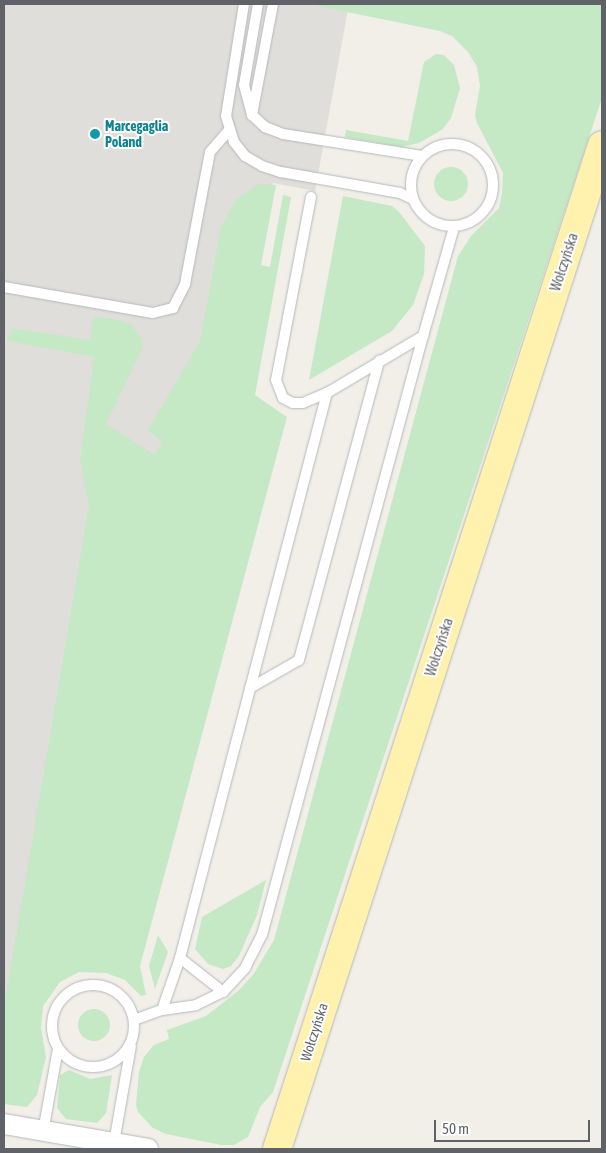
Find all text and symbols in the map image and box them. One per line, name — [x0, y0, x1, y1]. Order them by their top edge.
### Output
place label: Marcegaglia Poland — [105, 118, 168, 150]
marker: Marcegaglia Poland — [89, 128, 101, 140]
street label: Wołczyńska — [547, 231, 581, 293]
street label: Wołczyńska — [422, 616, 456, 678]
street label: Wołczyńska — [297, 1001, 331, 1063]
scale bar — [436, 1110, 592, 1142]
text: 50 m — [442, 1120, 469, 1137]

